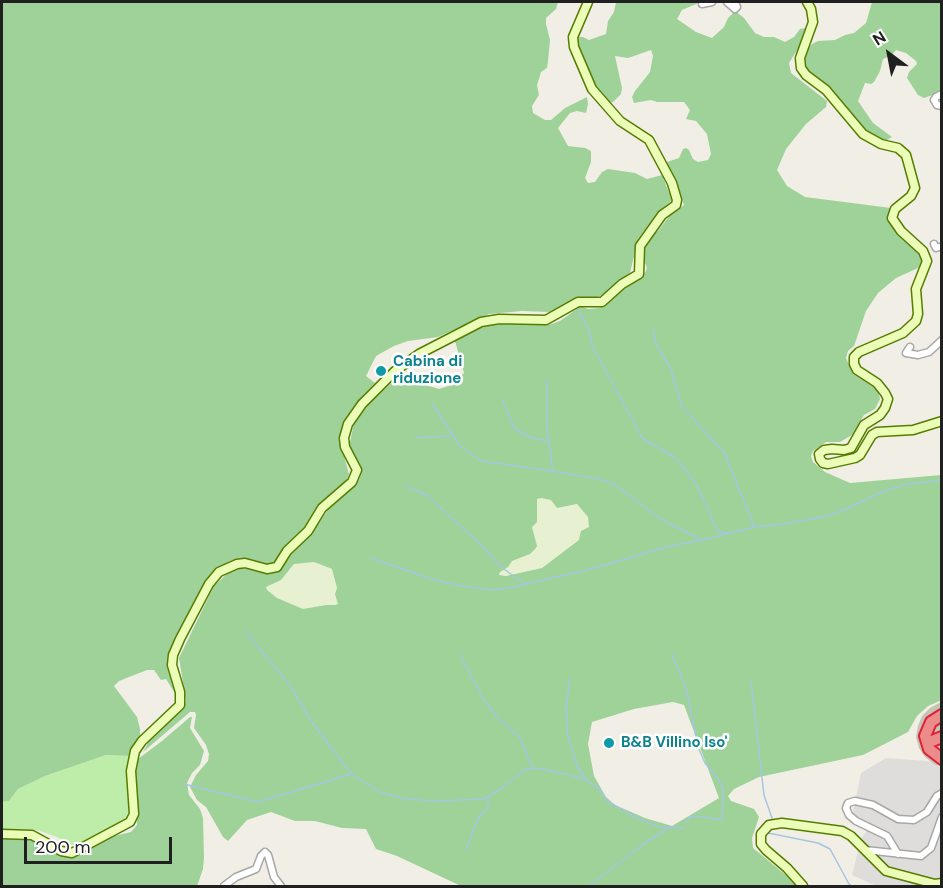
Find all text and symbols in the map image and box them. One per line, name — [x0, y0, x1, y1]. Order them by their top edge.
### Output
north arrow — [859, 24, 919, 84]
text: N — [869, 26, 890, 50]
place label: Cabina di riduzione — [393, 353, 462, 388]
marker: Cabina di riduzione — [374, 364, 388, 378]
place label: B&B Villino Iso' — [621, 734, 728, 752]
marker: B&B Villino Iso' — [602, 736, 616, 750]
scale bar — [27, 825, 176, 863]
text: 200 m — [35, 835, 91, 859]

